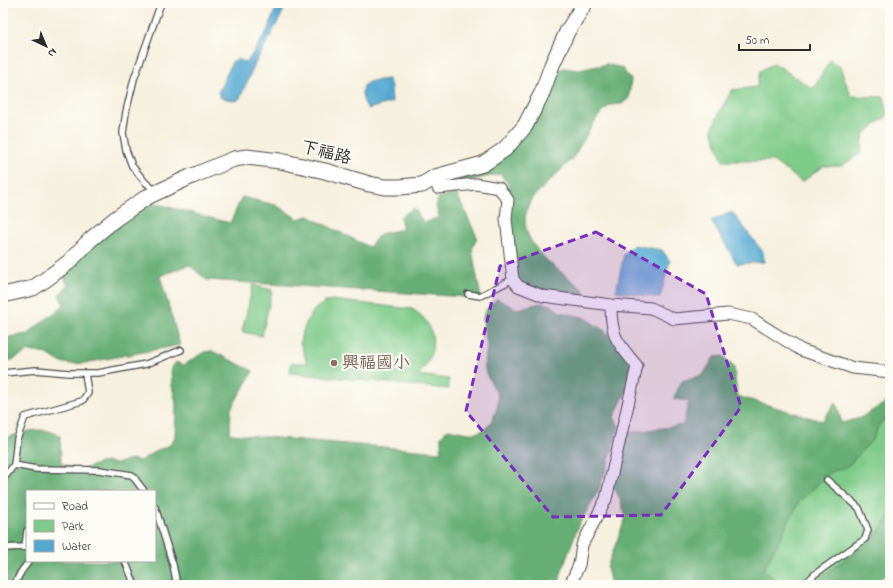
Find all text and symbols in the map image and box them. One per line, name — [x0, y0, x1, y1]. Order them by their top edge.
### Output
north arrow — [26, 26, 66, 66]
scale bar — [739, 26, 810, 52]
text: 50 m — [745, 32, 769, 50]
text: N — [44, 44, 60, 61]
street label: 下福路 — [298, 135, 354, 171]
place label: 興福國小 — [342, 351, 410, 376]
marker: 興福國小 — [329, 358, 339, 368]
legend — [26, 490, 156, 562]
text: Road — [62, 498, 88, 516]
text: Park — [62, 518, 84, 536]
text: Water — [62, 538, 91, 556]

